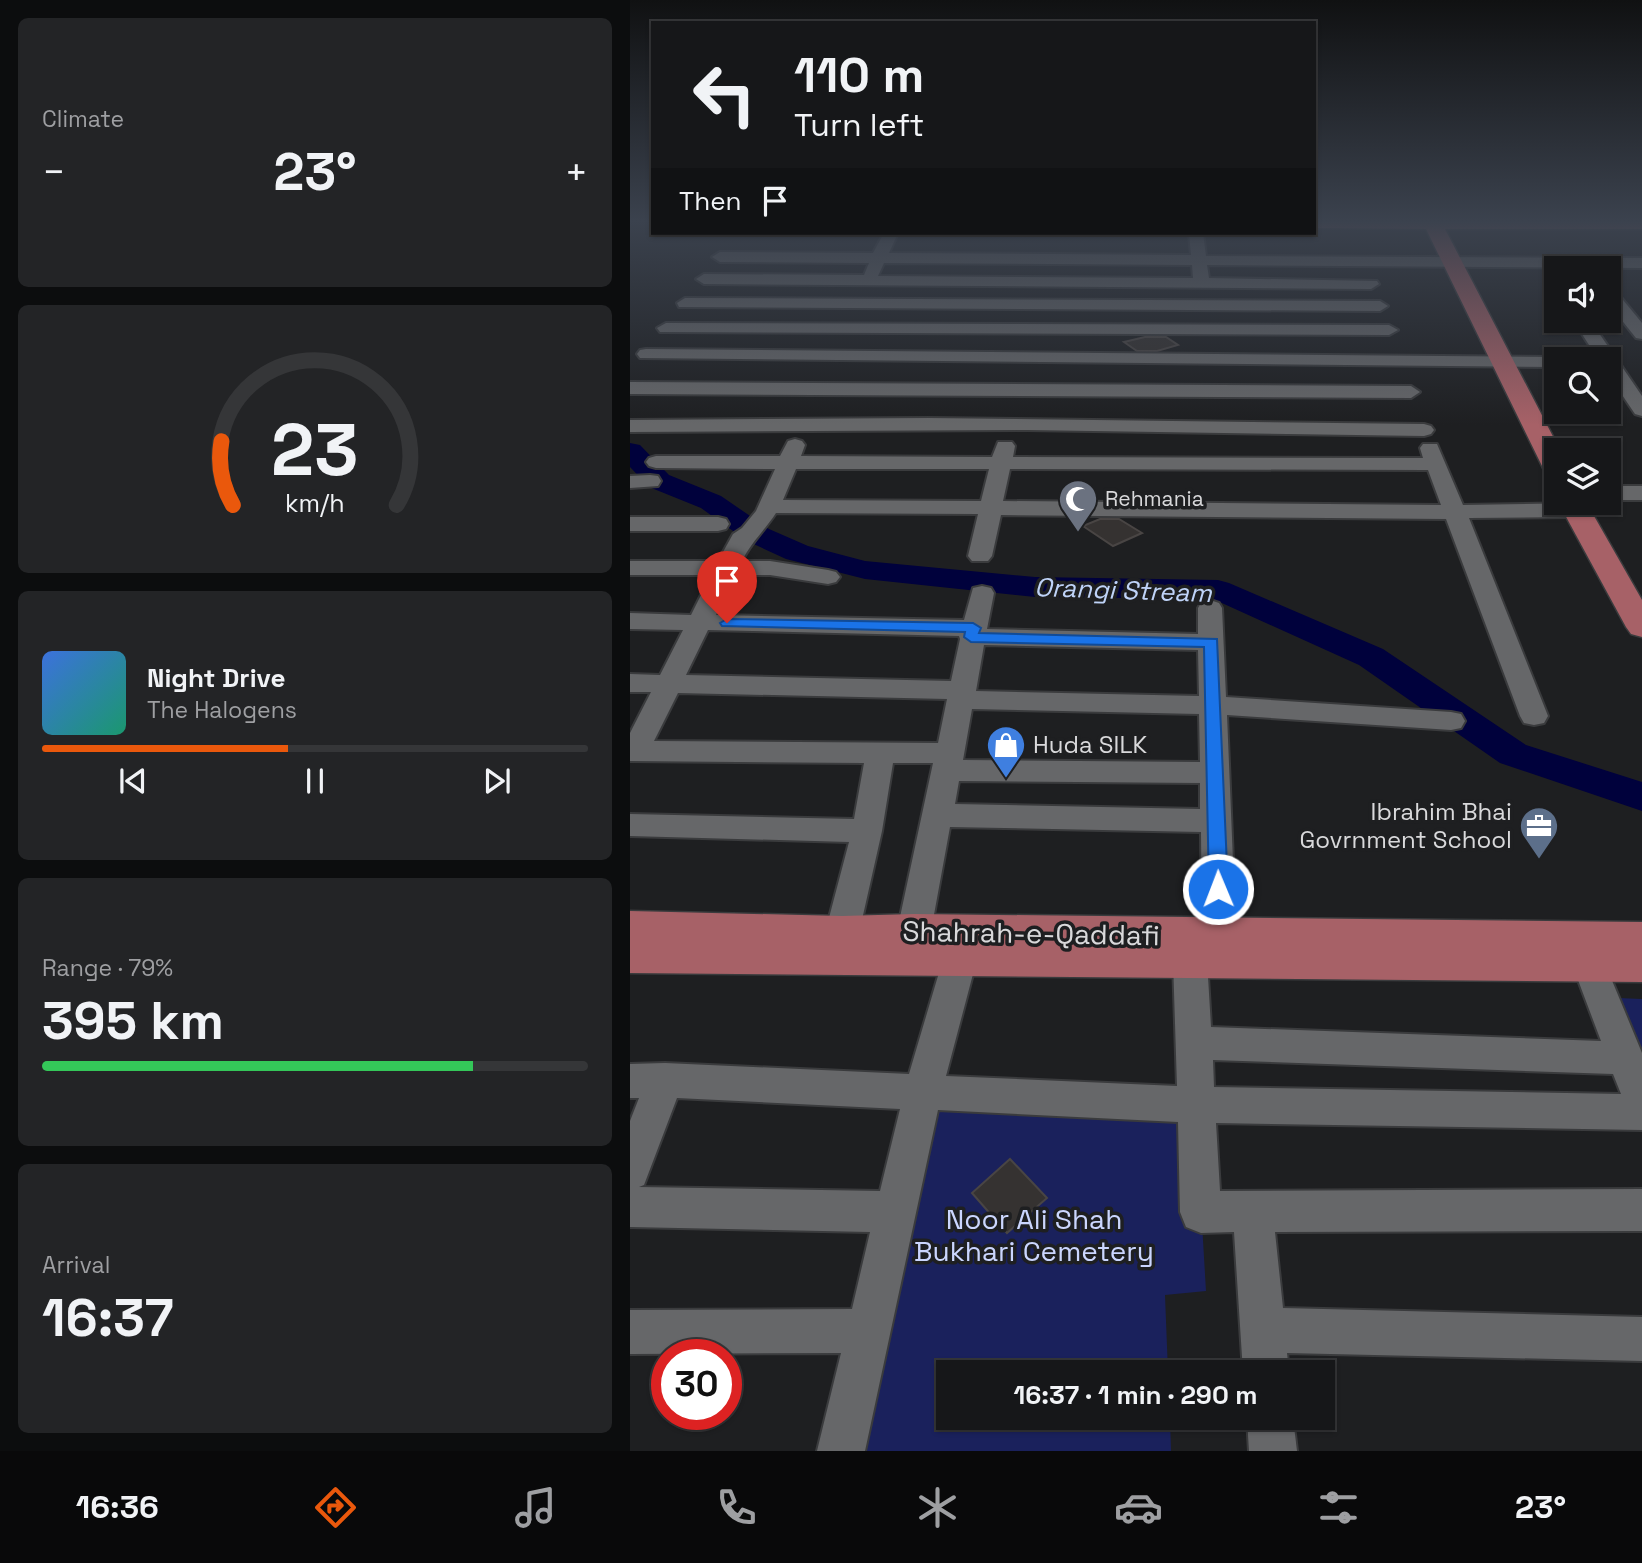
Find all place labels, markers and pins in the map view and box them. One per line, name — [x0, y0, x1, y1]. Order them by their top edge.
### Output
mosque icon: Rehmania — [1057, 478, 1099, 533]
place label: Rehmania — [1105, 485, 1204, 512]
pin — [697, 551, 757, 623]
shop icon: Huda SILK — [985, 724, 1027, 779]
place label: Huda SILK — [1033, 729, 1148, 760]
place label: Ibrahim Bhai Govrnment School — [1299, 796, 1512, 855]
office icon: Ibrahim Bhai Govrnment School — [1518, 805, 1560, 860]

